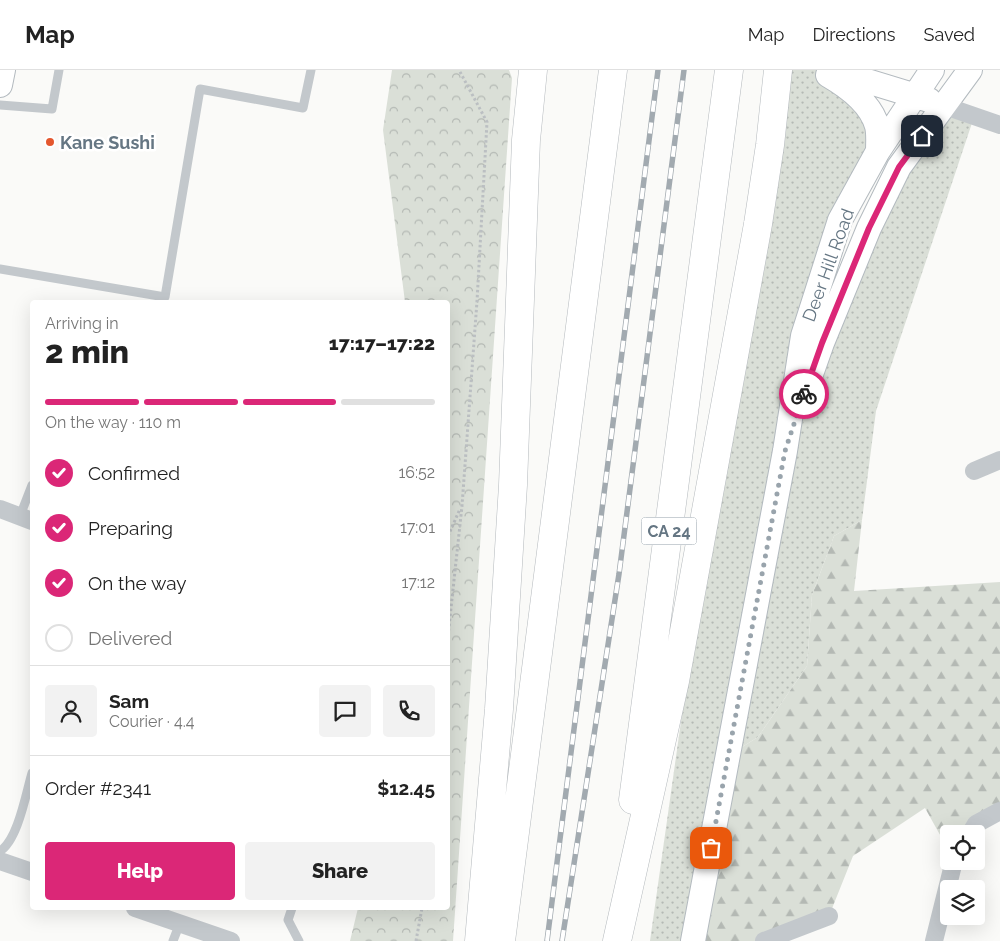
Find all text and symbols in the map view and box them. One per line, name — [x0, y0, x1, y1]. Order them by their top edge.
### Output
text: Map — [25, 20, 75, 49]
text: Map — [748, 24, 784, 45]
text: Directions — [812, 24, 896, 45]
text: Saved — [924, 24, 975, 45]
pin — [901, 115, 943, 157]
icon: home — [908, 122, 936, 150]
place label: Kane Sushi — [60, 132, 155, 153]
marker: Kane Sushi — [44, 136, 56, 148]
street label: Deer Hill Road — [798, 206, 858, 324]
text: Arriving in — [45, 314, 119, 333]
text: 17:17–17:22 — [329, 332, 435, 354]
text: 2 min — [45, 333, 129, 370]
courier — [779, 369, 829, 419]
icon: bike — [790, 380, 818, 408]
text: On the way · 110 m — [45, 413, 181, 432]
icon: check — [45, 459, 73, 487]
text: Confirmed — [88, 462, 180, 484]
text: 16:52 — [398, 463, 435, 482]
icon: check — [45, 514, 73, 542]
text: Preparing — [88, 517, 173, 539]
text: 17:01 — [400, 518, 435, 537]
road number: CA 24 — [642, 518, 696, 544]
icon: check — [45, 569, 73, 597]
text: On the way — [88, 572, 187, 594]
text: 17:12 — [401, 573, 435, 592]
text: Delivered — [88, 627, 172, 649]
button: person — [45, 685, 97, 737]
button: chat — [319, 685, 371, 737]
button: phone — [383, 685, 435, 737]
text: Sam — [109, 690, 149, 712]
text: Courier · 4.4 — [109, 712, 194, 731]
text: Order #2341 — [45, 777, 151, 799]
text: $12.45 — [377, 777, 435, 799]
map controls — [940, 825, 985, 925]
button: locate — [940, 825, 985, 870]
pin — [690, 827, 732, 869]
icon: bag — [697, 834, 725, 862]
button: Help — [45, 842, 235, 900]
button: Share — [245, 842, 435, 900]
button: layers — [940, 880, 985, 925]

